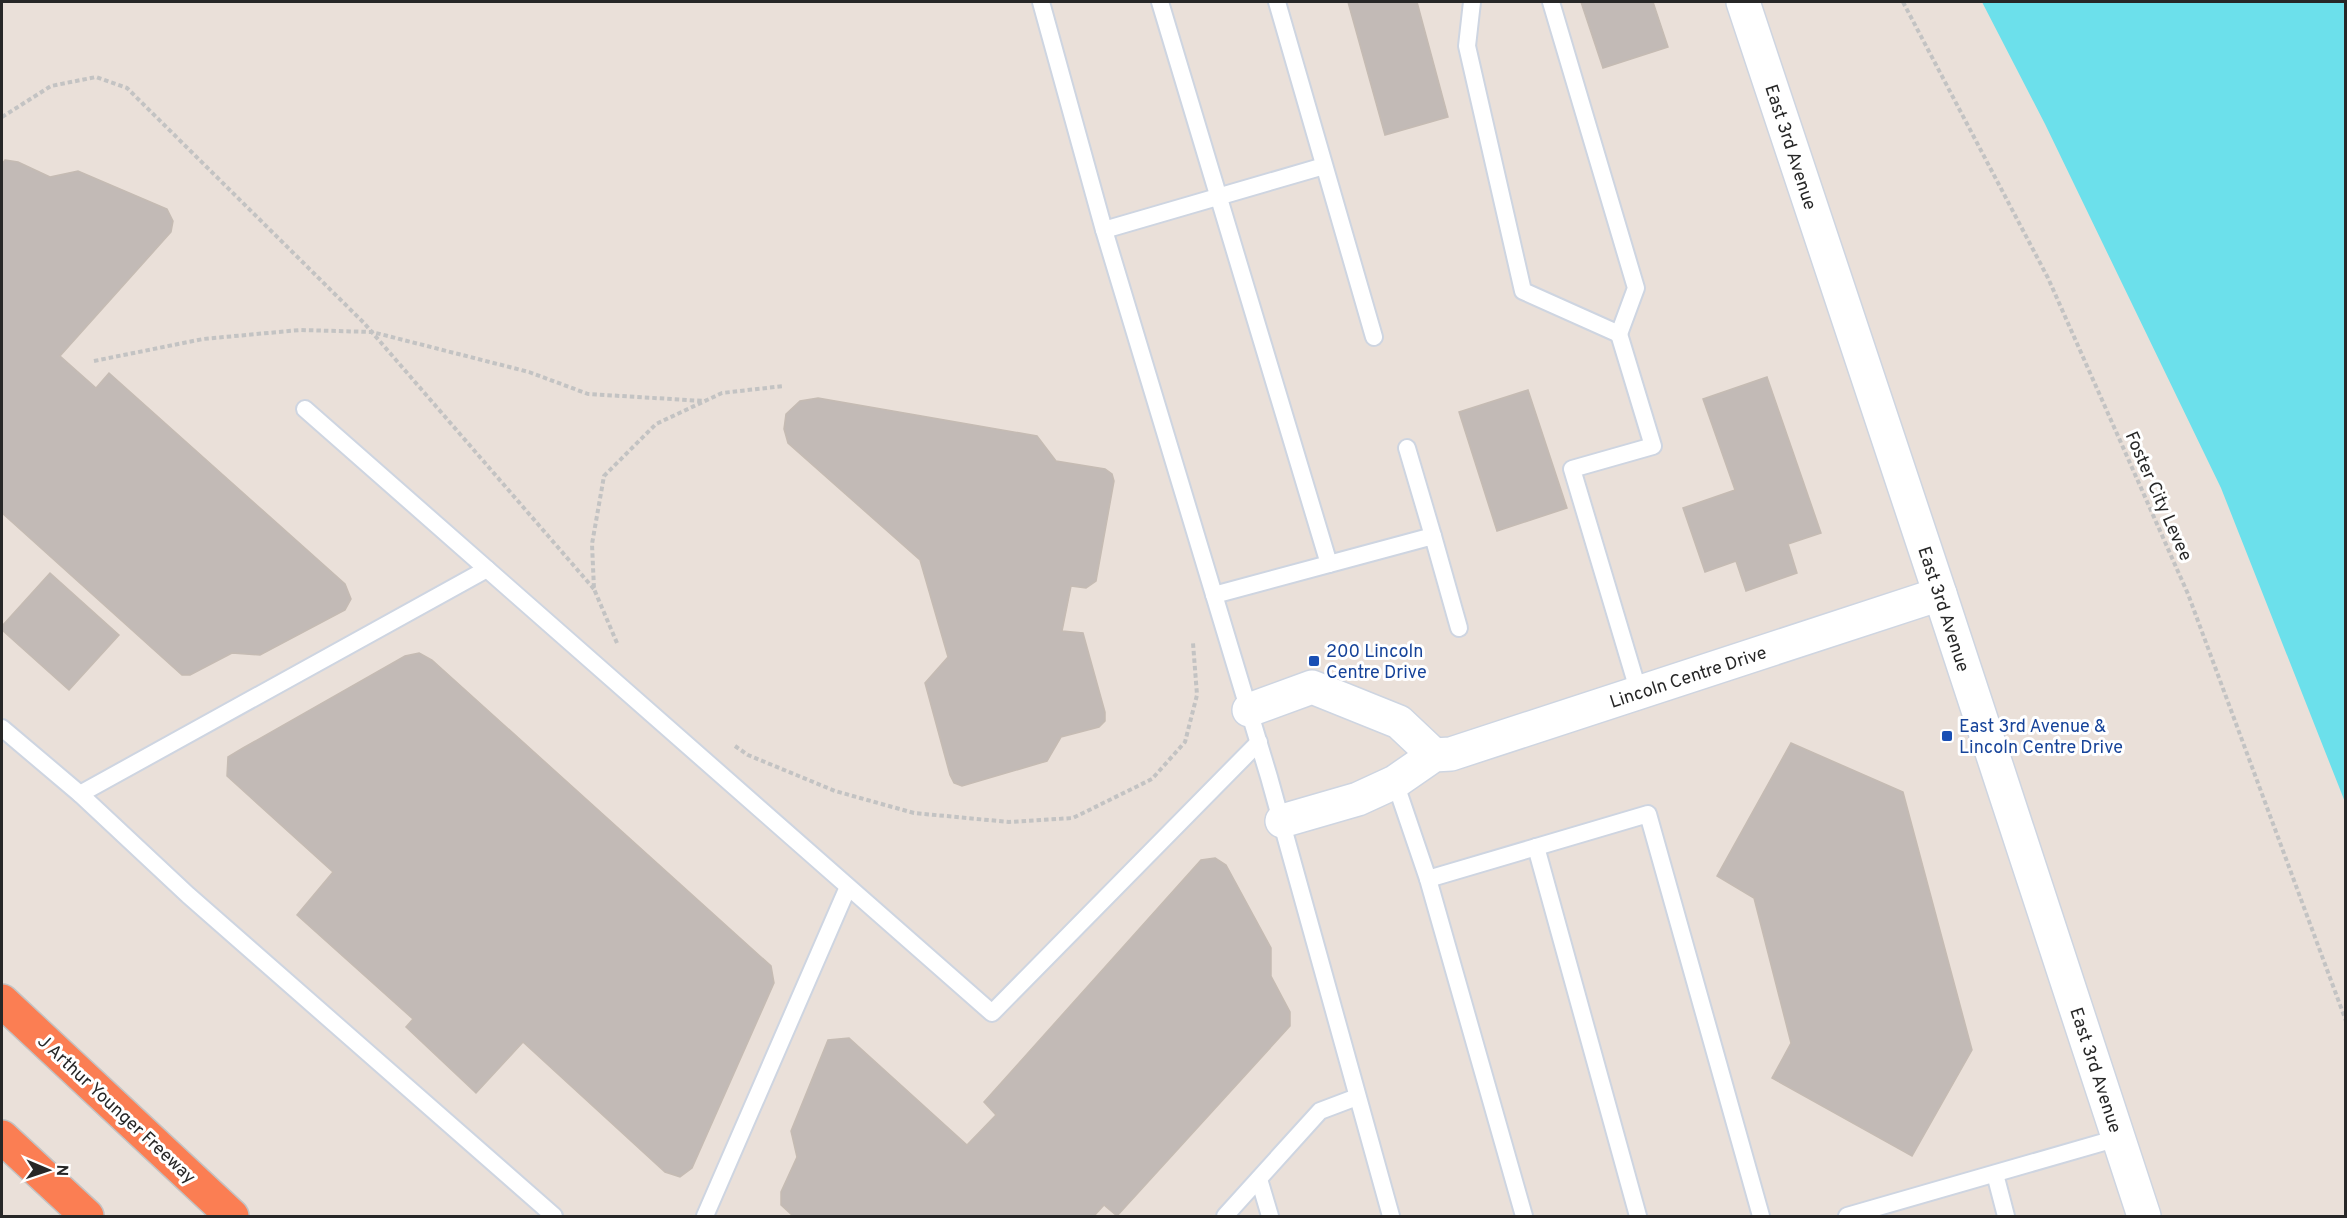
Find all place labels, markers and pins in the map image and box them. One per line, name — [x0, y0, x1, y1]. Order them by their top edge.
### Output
place label: 200 Lincoln Centre Drive — [1326, 641, 1427, 685]
marker: 200 Lincoln Centre Drive — [1307, 654, 1321, 668]
place label: East 3rd Avenue & Lincoln Centre Drive — [1959, 716, 2123, 760]
marker: East 3rd Avenue & Lincoln Centre Drive — [1940, 729, 1954, 743]

